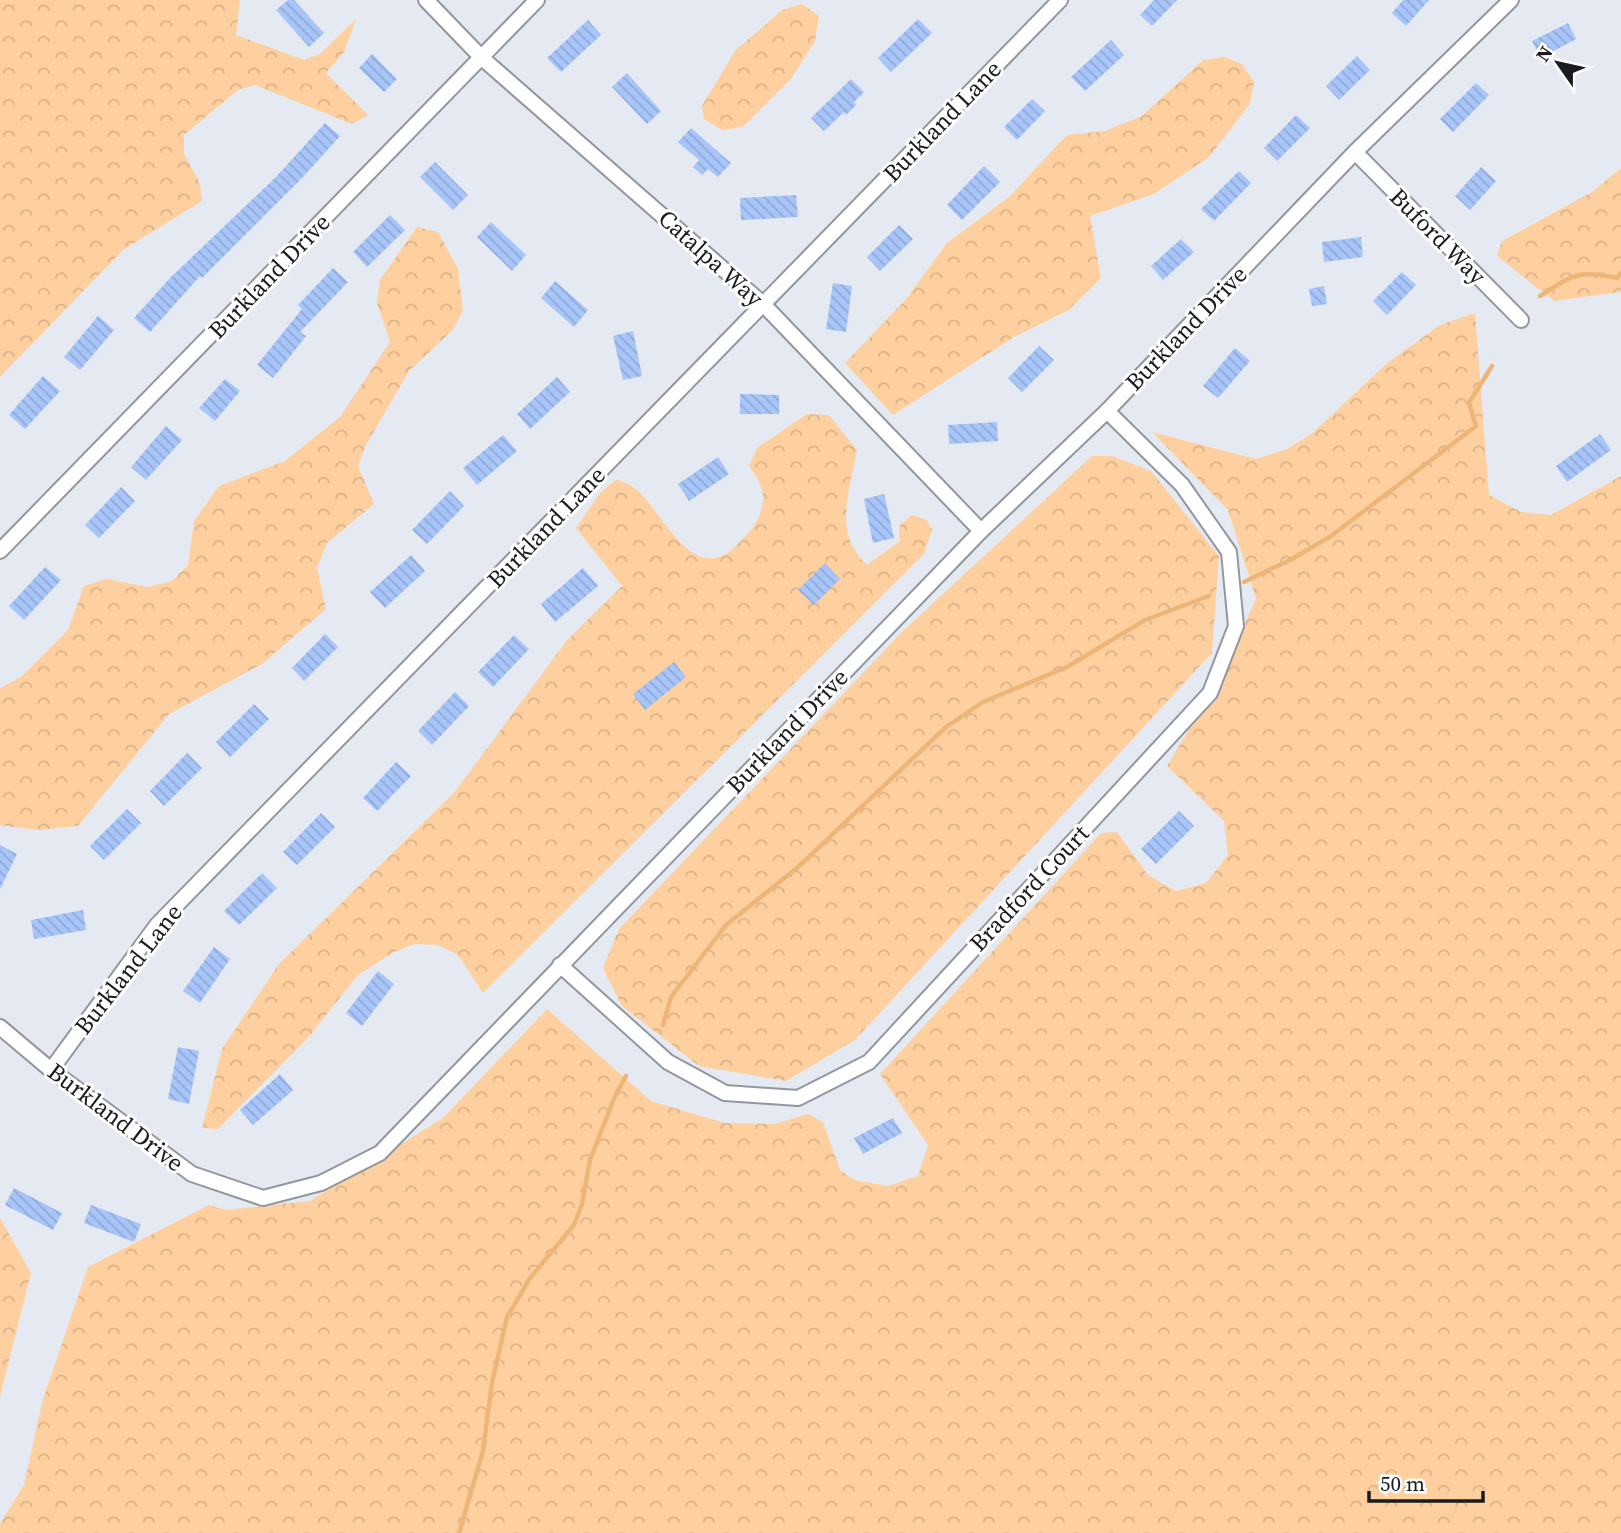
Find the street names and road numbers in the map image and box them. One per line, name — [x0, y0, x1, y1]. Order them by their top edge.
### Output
street label: Burkland Lane — [875, 53, 1009, 189]
street label: Buford Way — [1382, 180, 1494, 292]
street label: Catalpa Way — [651, 202, 771, 314]
street label: Burkland Drive — [201, 206, 337, 346]
street label: Burkland Drive — [1118, 258, 1254, 398]
street label: Burkland Lane — [479, 459, 613, 595]
street label: Burkland Drive — [719, 661, 855, 801]
street label: Bradford Court — [962, 817, 1096, 958]
street label: Burkland Lane — [66, 897, 190, 1041]
street label: Burkland Drive — [41, 1055, 191, 1179]

